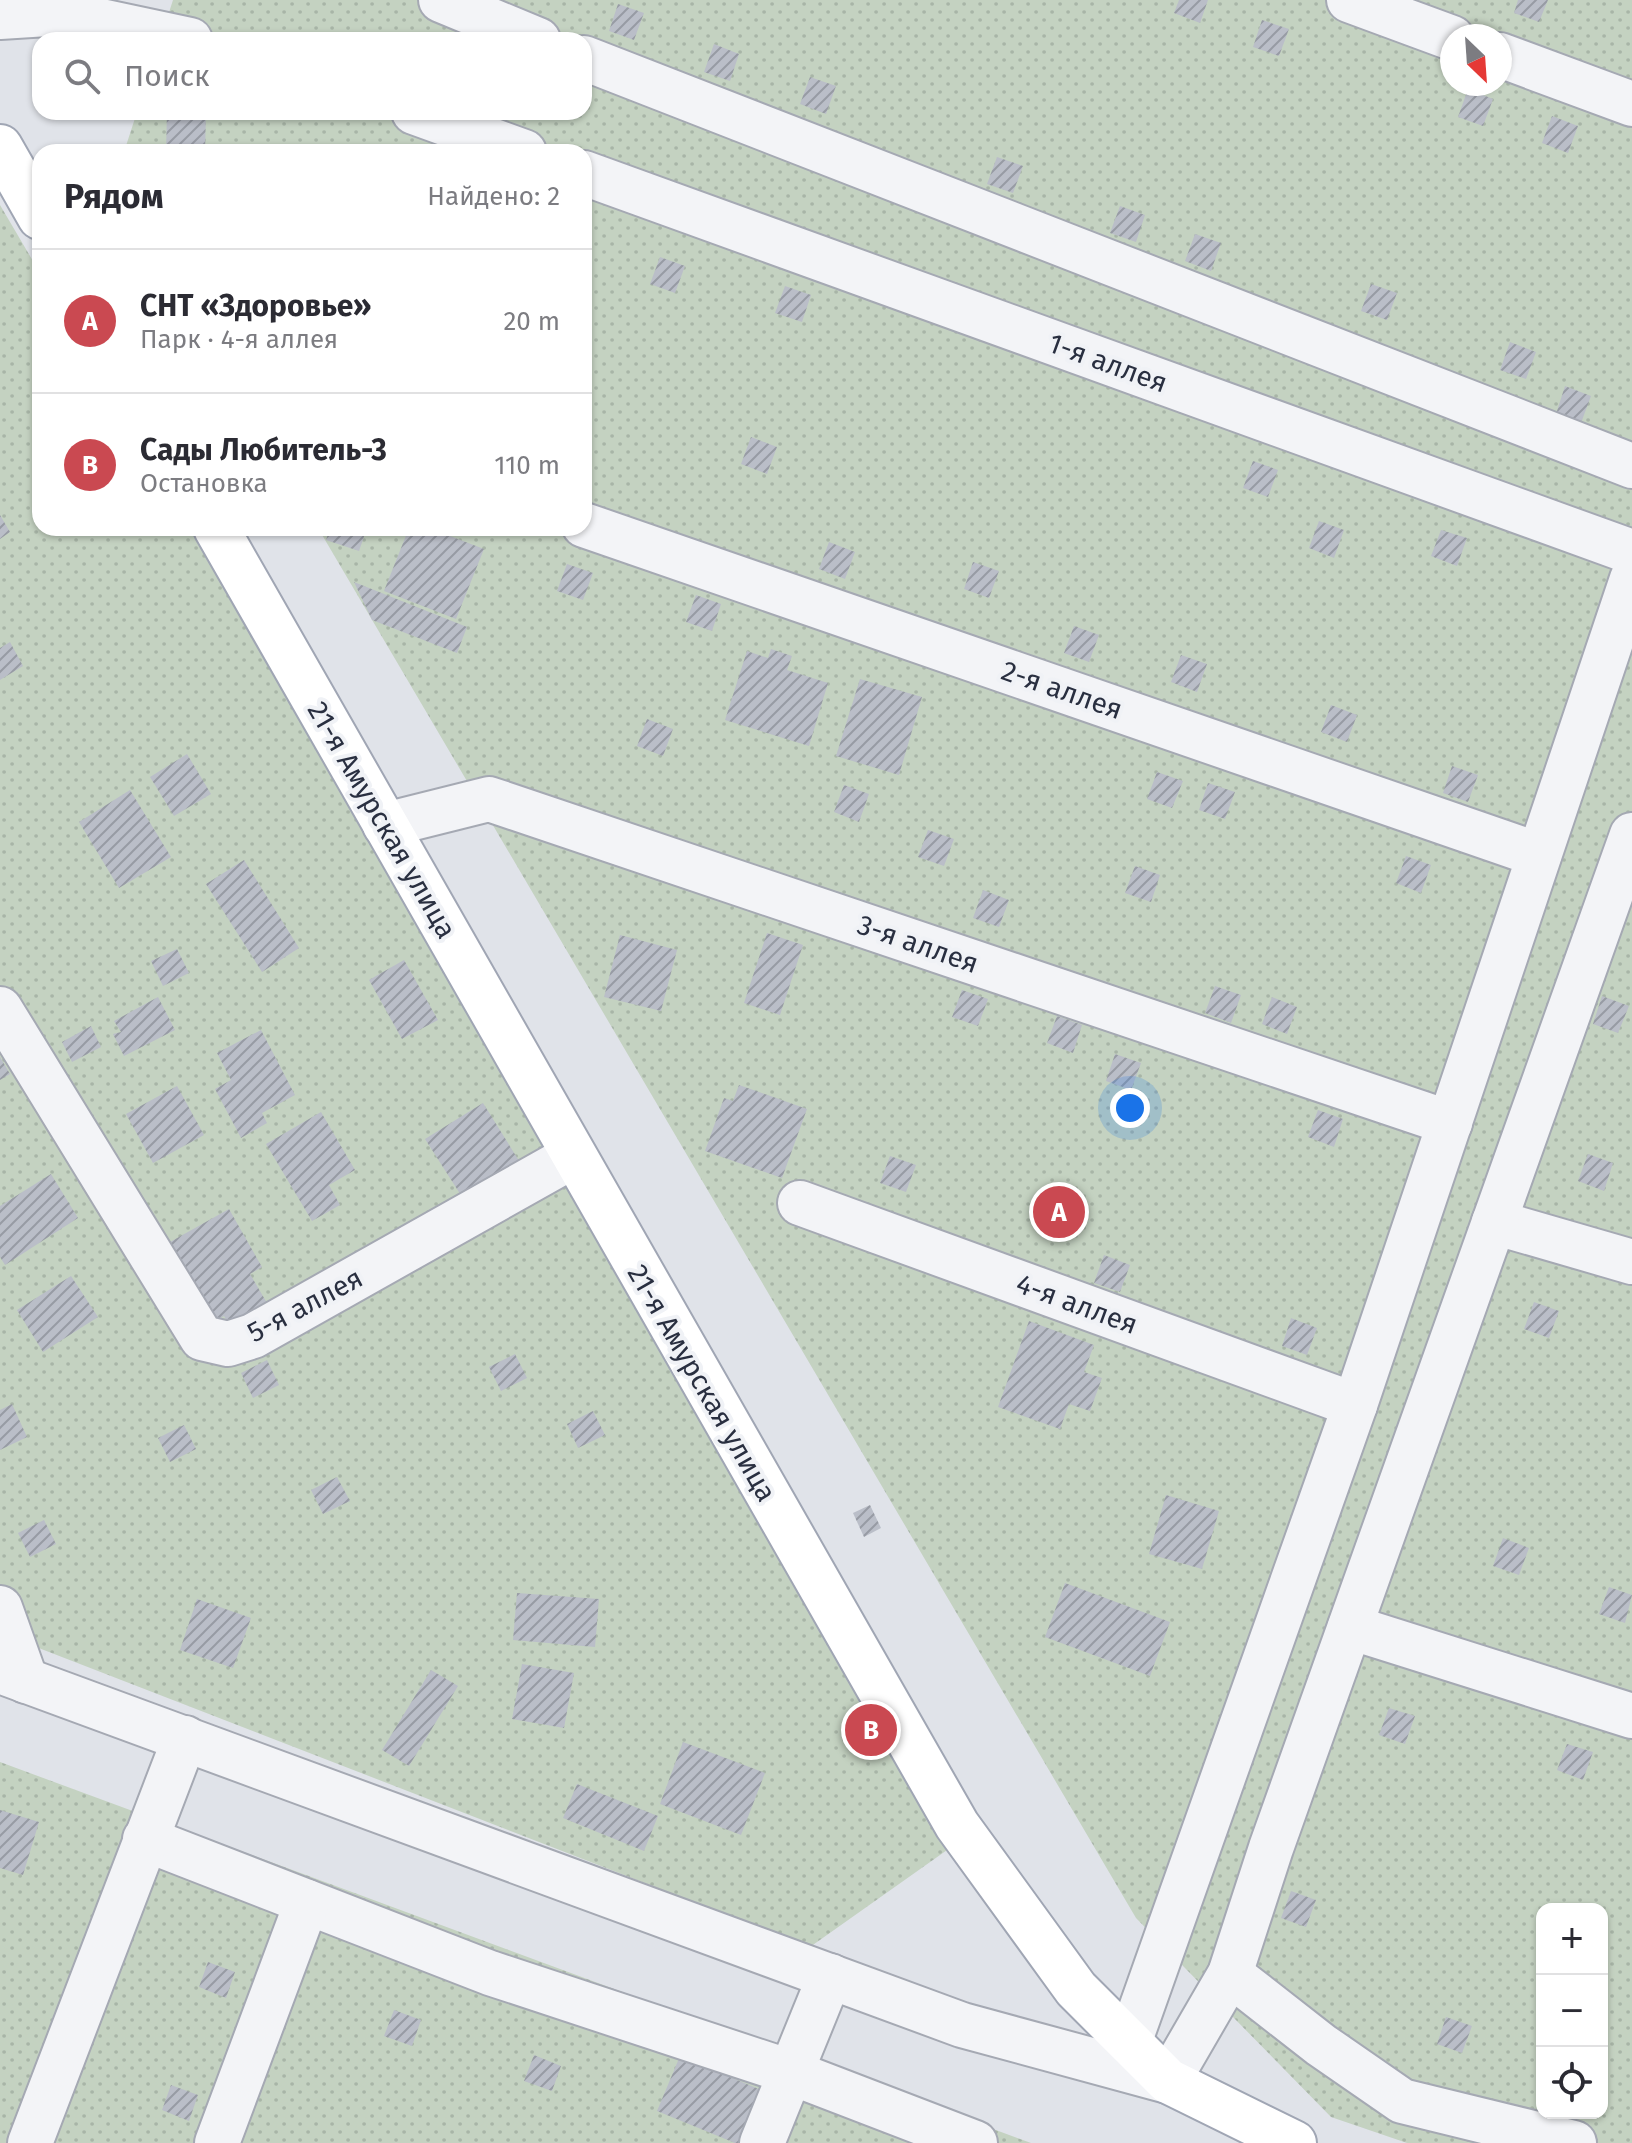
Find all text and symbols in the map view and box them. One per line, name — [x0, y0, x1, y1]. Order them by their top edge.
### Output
north arrow — [1440, 24, 1512, 96]
search box — [32, 32, 592, 120]
icon: search — [60, 54, 104, 98]
text: Поиск — [124, 58, 210, 94]
text: Рядом — [64, 176, 163, 217]
text: Найдено: 2 — [427, 181, 560, 212]
text: СНТ «Здоровье» — [140, 288, 372, 324]
text: A — [82, 306, 98, 337]
text: 20 m — [503, 306, 560, 337]
text: Парк · 4-я аллея — [140, 324, 338, 355]
street label: 1-я аллея — [1044, 326, 1172, 400]
text: Сады Любитель-3 — [140, 432, 387, 468]
text: B — [82, 450, 98, 481]
text: 110 m — [494, 450, 560, 481]
text: Остановка — [140, 468, 268, 499]
street label: 2-я аллея — [997, 654, 1127, 726]
street label: 21-я Амурская улица — [301, 696, 463, 944]
street label: 3-я аллея — [853, 908, 983, 980]
your location — [1110, 1088, 1150, 1128]
pin: A — [1033, 1182, 1085, 1242]
street label: 21-я Амурская улица — [621, 1259, 783, 1507]
street label: 5-я аллея — [242, 1261, 368, 1349]
street label: 4-я аллея — [1012, 1267, 1142, 1341]
pin: B — [845, 1700, 897, 1760]
map controls — [1536, 1903, 1608, 2119]
button: + — [1536, 1903, 1608, 1975]
button: − — [1536, 1975, 1608, 2047]
button: locate — [1536, 2047, 1608, 2119]

